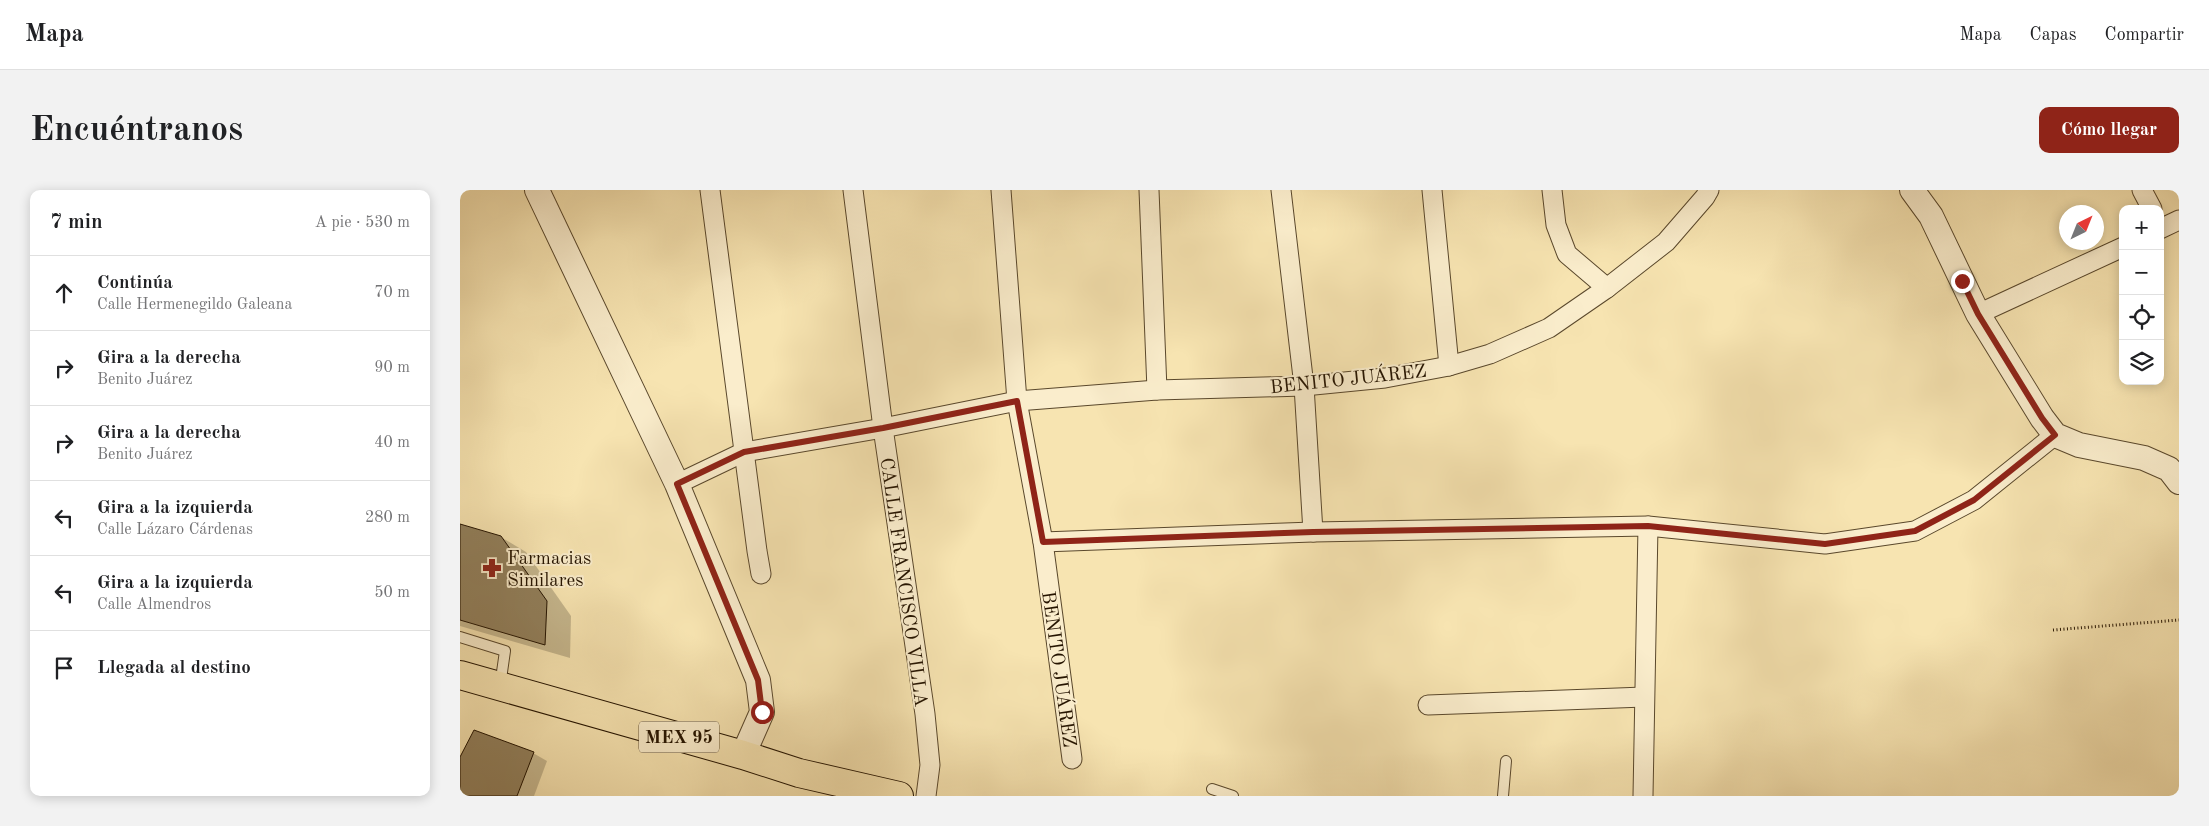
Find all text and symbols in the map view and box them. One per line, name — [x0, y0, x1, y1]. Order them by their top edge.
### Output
text: Mapa — [25, 23, 84, 47]
text: Mapa — [1959, 26, 2002, 44]
text: Capas — [2030, 26, 2077, 44]
text: Compartir — [2105, 26, 2184, 44]
button: Cómo llegar — [2039, 107, 2179, 153]
text: Encuéntranos — [30, 113, 243, 148]
north arrow — [2059, 205, 2104, 250]
map controls — [2119, 205, 2164, 385]
button: + — [2119, 205, 2164, 250]
text: 7 min — [50, 212, 103, 233]
text: A pie · 530 m — [315, 215, 410, 231]
button: − — [2119, 250, 2164, 295]
route end — [1951, 270, 1974, 293]
text: Continúa — [97, 274, 173, 293]
icon: ahead — [50, 279, 78, 307]
text: 70 m — [374, 285, 410, 301]
button: locate — [2119, 295, 2164, 340]
text: Calle Hermenegildo Galeana — [97, 297, 292, 313]
button: layers — [2119, 340, 2164, 385]
text: Gira a la derecha — [97, 349, 241, 368]
icon: right — [50, 354, 78, 382]
street label: BENITO JUÁREZ — [1269, 359, 1428, 398]
text: 90 m — [374, 360, 410, 376]
text: Benito Juárez — [97, 372, 192, 388]
text: Gira a la derecha — [97, 424, 241, 443]
icon: right — [50, 429, 78, 457]
text: 40 m — [374, 435, 410, 451]
text: Benito Juárez — [97, 447, 192, 463]
street label: CALLE FRANCISCO VILLA — [876, 457, 929, 709]
text: Gira a la izquierda — [97, 499, 253, 518]
icon: left — [50, 504, 78, 532]
text: 280 m — [365, 510, 410, 526]
text: Calle Lázaro Cárdenas — [97, 522, 253, 538]
place label: Farmacias Similares — [507, 550, 591, 591]
pharmacy icon: Farmacias Similares — [481, 557, 503, 579]
text: Gira a la izquierda — [97, 574, 253, 593]
icon: left — [50, 579, 78, 607]
text: 50 m — [374, 585, 410, 601]
street label: BENITO JUÁREZ — [1037, 590, 1082, 749]
text: Calle Almendros — [97, 597, 211, 613]
icon: arrive — [50, 654, 78, 682]
text: Llegada al destino — [97, 659, 251, 678]
route start — [751, 701, 774, 724]
road number: MEX 95 — [639, 722, 719, 752]

